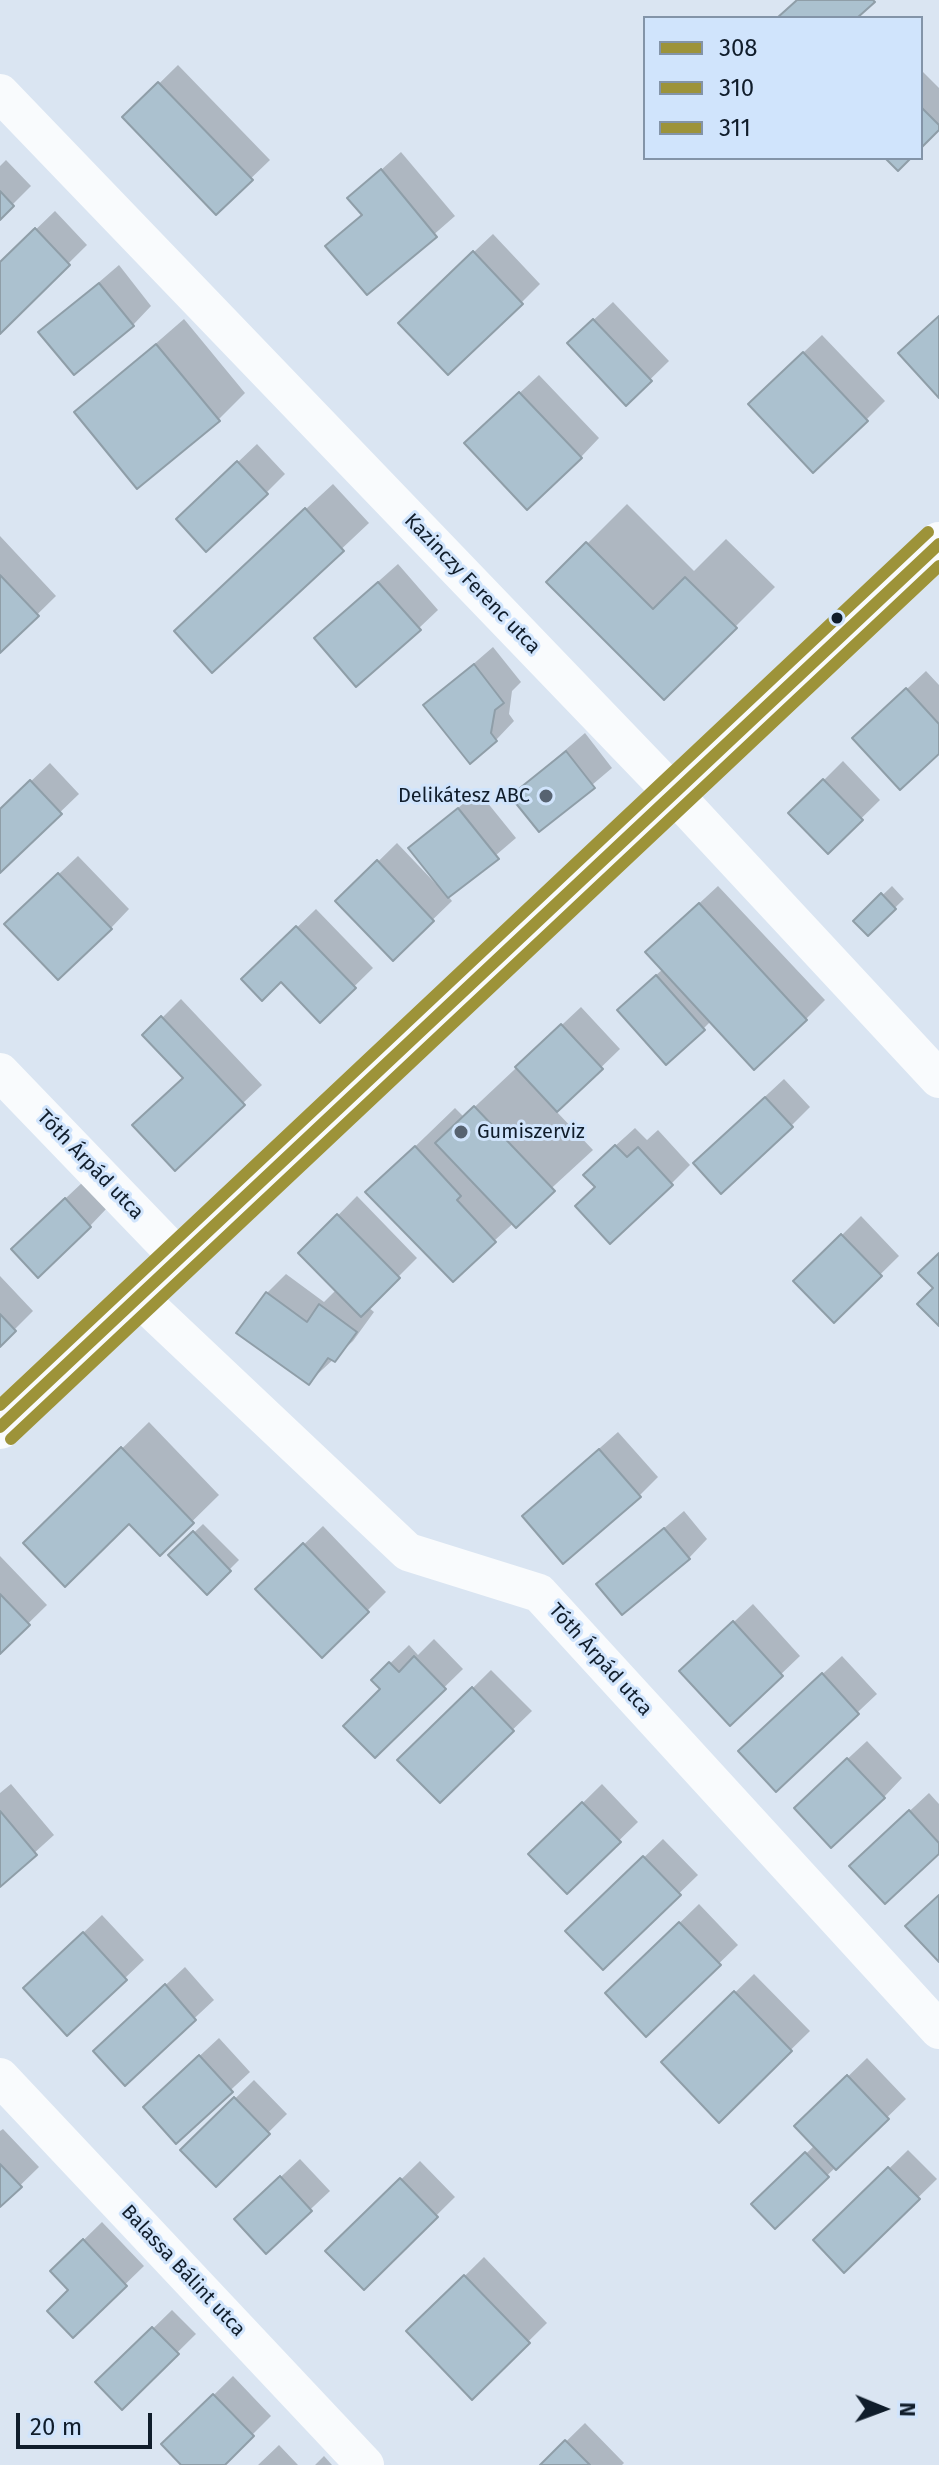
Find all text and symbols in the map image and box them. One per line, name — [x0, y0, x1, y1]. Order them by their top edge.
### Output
legend — [643, 16, 923, 160]
text: 308 — [719, 34, 758, 62]
text: 310 — [719, 74, 754, 102]
text: 311 — [719, 114, 751, 142]
street label: Kazinczy Ferenc utca — [399, 509, 545, 659]
unlabelled marker — [829, 610, 845, 626]
place label: Delikátesz ABC — [398, 784, 530, 808]
marker: Delikátesz ABC — [537, 787, 555, 805]
street label: Tóth Árpád utca — [32, 1105, 148, 1225]
place label: Gumiszerviz — [477, 1120, 585, 1144]
marker: Gumiszerviz — [452, 1123, 470, 1141]
street label: Tóth Árpád utca — [543, 1599, 657, 1721]
street label: Balassa Bálint utca — [116, 2200, 250, 2342]
north arrow — [843, 2369, 923, 2449]
scale bar — [20, 2397, 156, 2447]
text: N — [894, 2402, 921, 2417]
text: 20 m — [30, 2413, 82, 2441]

